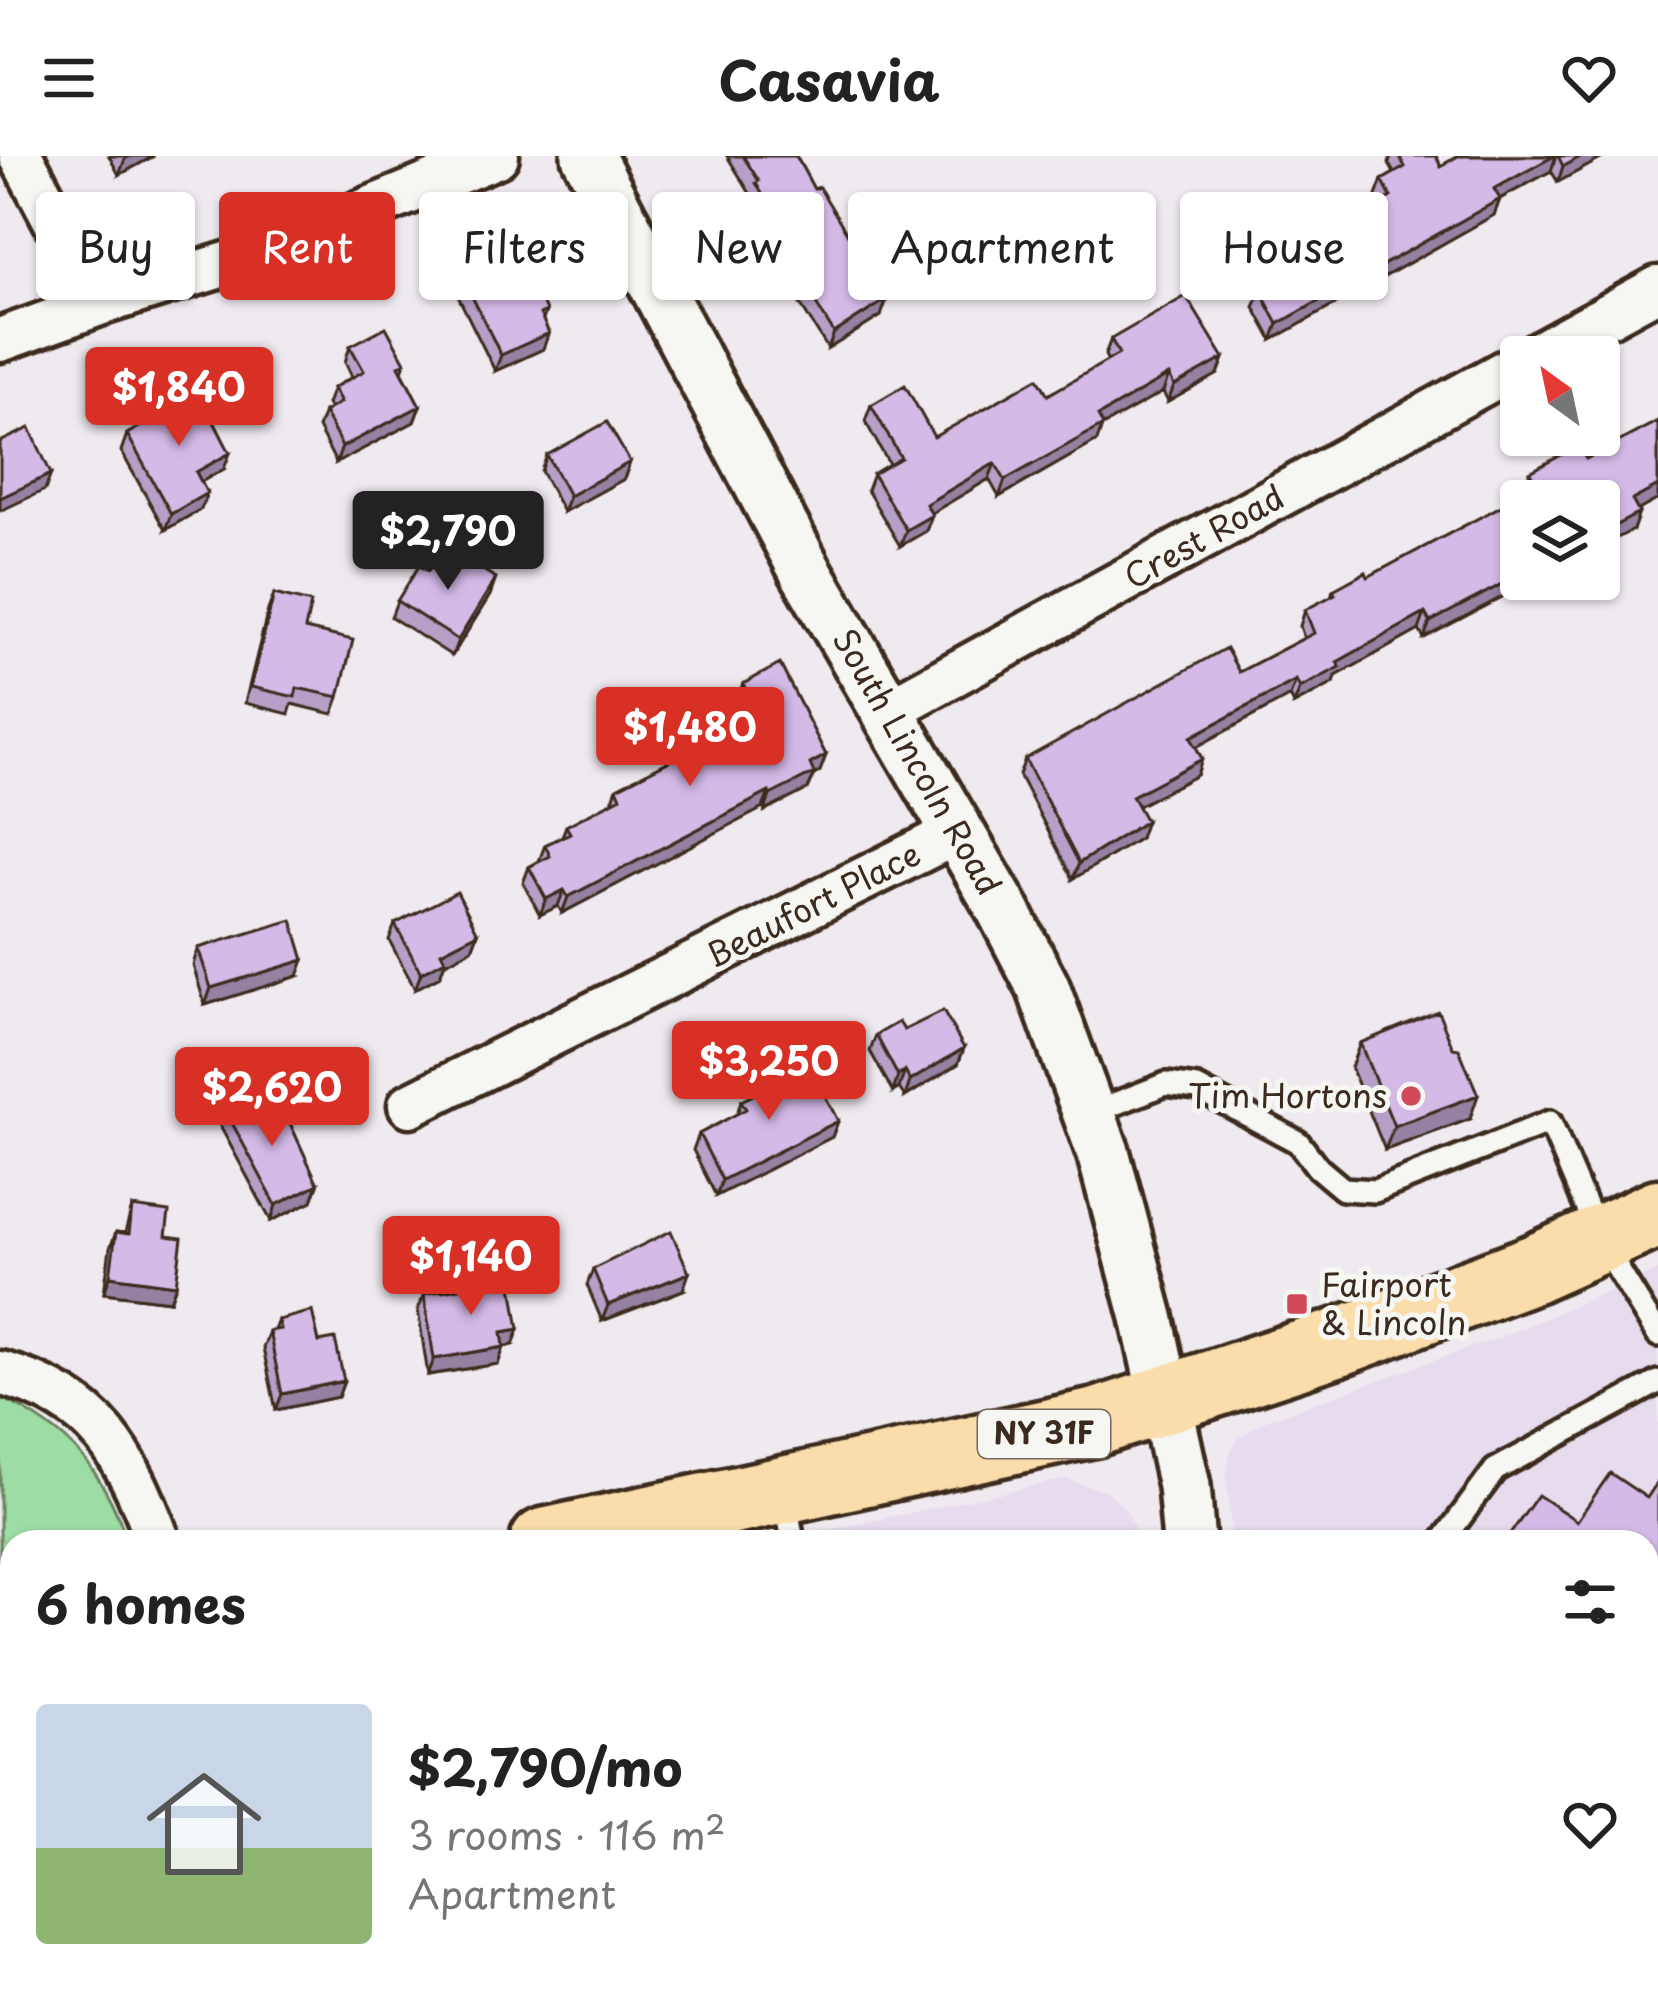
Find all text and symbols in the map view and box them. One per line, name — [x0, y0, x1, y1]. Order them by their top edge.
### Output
text: Casavia — [718, 38, 940, 119]
icon: menu — [36, 45, 102, 111]
icon: heart — [1556, 45, 1622, 111]
chip: Buy — [36, 192, 195, 300]
chip: Rent — [219, 192, 395, 300]
chip: Filters — [419, 192, 628, 300]
chip: New — [652, 192, 824, 300]
chip: Apartment — [848, 192, 1156, 300]
chip: House — [1180, 192, 1388, 300]
north arrow — [1500, 336, 1620, 456]
map controls — [1500, 336, 1620, 600]
pin: $1,840 — [81, 347, 277, 449]
text: $1,840 — [112, 356, 246, 415]
street label: Crest Road — [1114, 471, 1292, 600]
button: layers — [1500, 480, 1620, 600]
pin: $2,790 — [350, 491, 546, 593]
text: $2,790 — [380, 500, 516, 559]
street label: South Lincoln Road — [822, 618, 1015, 904]
pin: $1,480 — [592, 687, 788, 789]
text: $1,480 — [623, 696, 757, 755]
street label: Beaufort Place — [696, 828, 928, 979]
pin: $3,250 — [671, 1021, 867, 1123]
text: $3,250 — [699, 1030, 839, 1089]
pin: $2,620 — [174, 1047, 370, 1149]
text: $2,620 — [202, 1056, 342, 1115]
place label: Tim Hortons — [1188, 1069, 1387, 1119]
marker: Tim Hortons — [1398, 1083, 1424, 1109]
pin: $1,140 — [373, 1216, 569, 1318]
text: $1,140 — [410, 1225, 532, 1284]
place label: Fairport & Lincoln — [1321, 1258, 1466, 1346]
marker: Fairport & Lincoln — [1284, 1291, 1310, 1317]
road number: NY 31F — [978, 1410, 1110, 1458]
text: 6 homes — [36, 1564, 246, 1641]
icon: filters — [1557, 1569, 1623, 1635]
text: $2,790/mo — [408, 1727, 682, 1804]
icon: home — [132, 1752, 276, 1896]
icon: heart — [1557, 1791, 1623, 1857]
text: 3 rooms · 116 m² — [408, 1804, 726, 1863]
text: Apartment — [408, 1863, 616, 1922]

